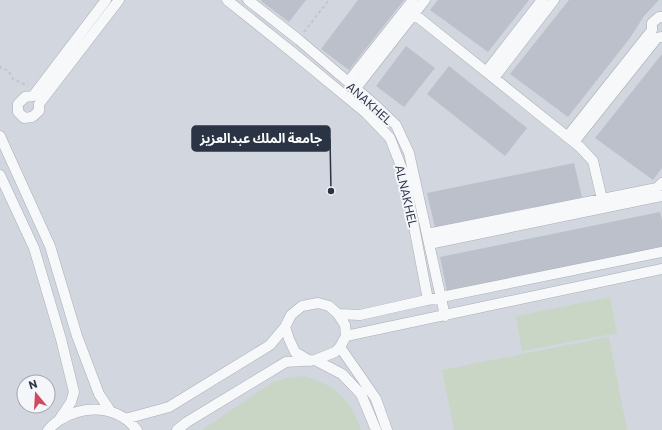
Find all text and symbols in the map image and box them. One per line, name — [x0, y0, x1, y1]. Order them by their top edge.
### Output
street label: ANAKHEL — [344, 79, 396, 127]
callout: جامعة الملك عبدالعزيز — [192, 126, 330, 151]
text: جامعة الملك عبدالعزيز — [199, 130, 322, 146]
street label: ALNAKHEL — [393, 163, 421, 229]
north arrow — [16, 374, 56, 414]
text: N — [27, 377, 39, 391]

